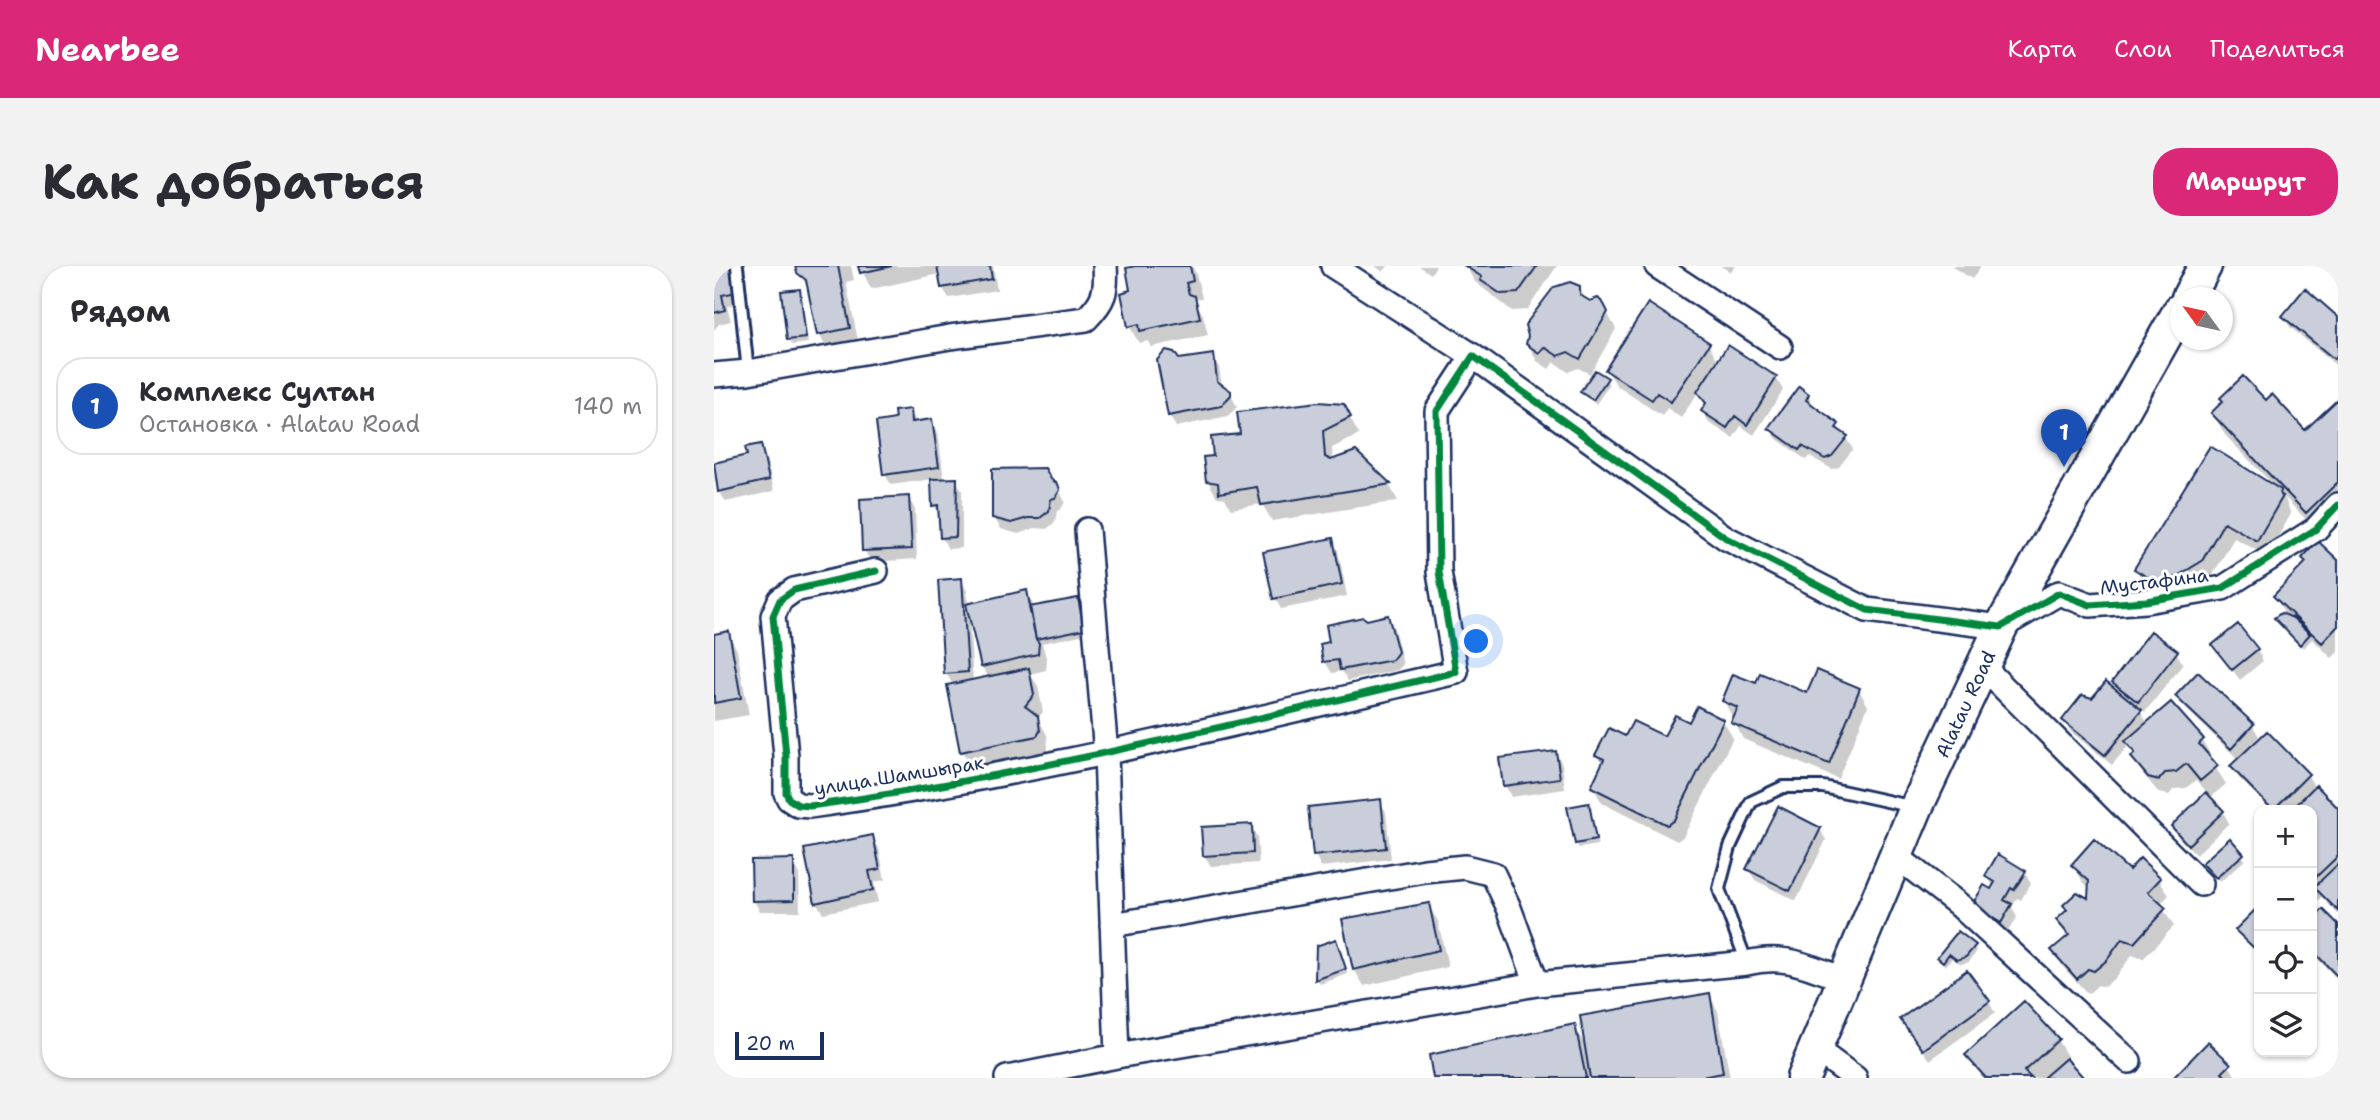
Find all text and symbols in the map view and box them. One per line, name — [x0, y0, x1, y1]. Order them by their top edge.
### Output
text: Nearbee — [35, 27, 180, 72]
text: Карта — [2008, 33, 2076, 65]
text: Слои — [2114, 33, 2172, 65]
text: Поделиться — [2210, 33, 2345, 65]
button: Маршрут — [2153, 148, 2338, 216]
text: Как добраться — [42, 149, 424, 215]
north arrow — [2170, 287, 2233, 350]
text: Рядом — [70, 291, 170, 332]
text: Комплекс Султан — [139, 374, 375, 409]
text: 1 — [90, 391, 100, 421]
text: 140 m — [574, 391, 642, 421]
text: Остановка · Alatau Road — [139, 409, 420, 439]
pin: 1 — [2041, 409, 2087, 467]
street label: Мустафина — [2098, 562, 2210, 601]
your location — [1459, 624, 1493, 658]
street label: Alatau Road — [1930, 647, 2001, 762]
street label: улица Шамшырак — [812, 750, 986, 801]
map controls — [2254, 805, 2317, 1057]
button: + — [2254, 805, 2317, 868]
button: − — [2254, 868, 2317, 931]
button: locate — [2254, 931, 2317, 994]
button: layers — [2254, 994, 2317, 1057]
scale bar — [735, 1029, 824, 1061]
text: 20 m — [746, 1031, 795, 1056]

